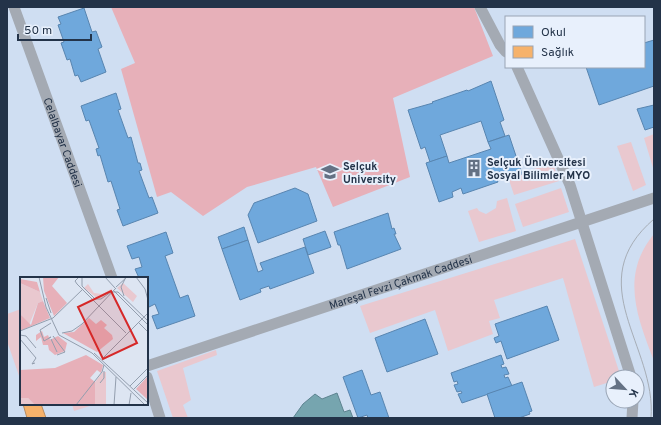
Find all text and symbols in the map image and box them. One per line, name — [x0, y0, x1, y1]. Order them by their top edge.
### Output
scale bar — [18, 16, 91, 42]
legend — [505, 16, 645, 68]
text: 50 m — [24, 23, 52, 39]
text: Okul — [541, 25, 566, 41]
text: Sağlık — [541, 45, 574, 61]
street label: Celalbayar Caddesi — [39, 96, 85, 190]
place label: Selçuk Üniversitesi Sosyal Bilimler MYO — [487, 155, 590, 183]
building icon: Selçuk Üniversitesi Sosyal Bilimler MYO — [464, 158, 484, 178]
place label: Selçuk University — [343, 160, 396, 187]
school or university icon: Selçuk University — [320, 162, 340, 182]
street label: Mareşal Fevzi Çakmak Caddesi — [327, 253, 474, 313]
inset map — [20, 277, 148, 405]
north arrow — [605, 369, 645, 409]
text: K — [625, 386, 641, 400]

